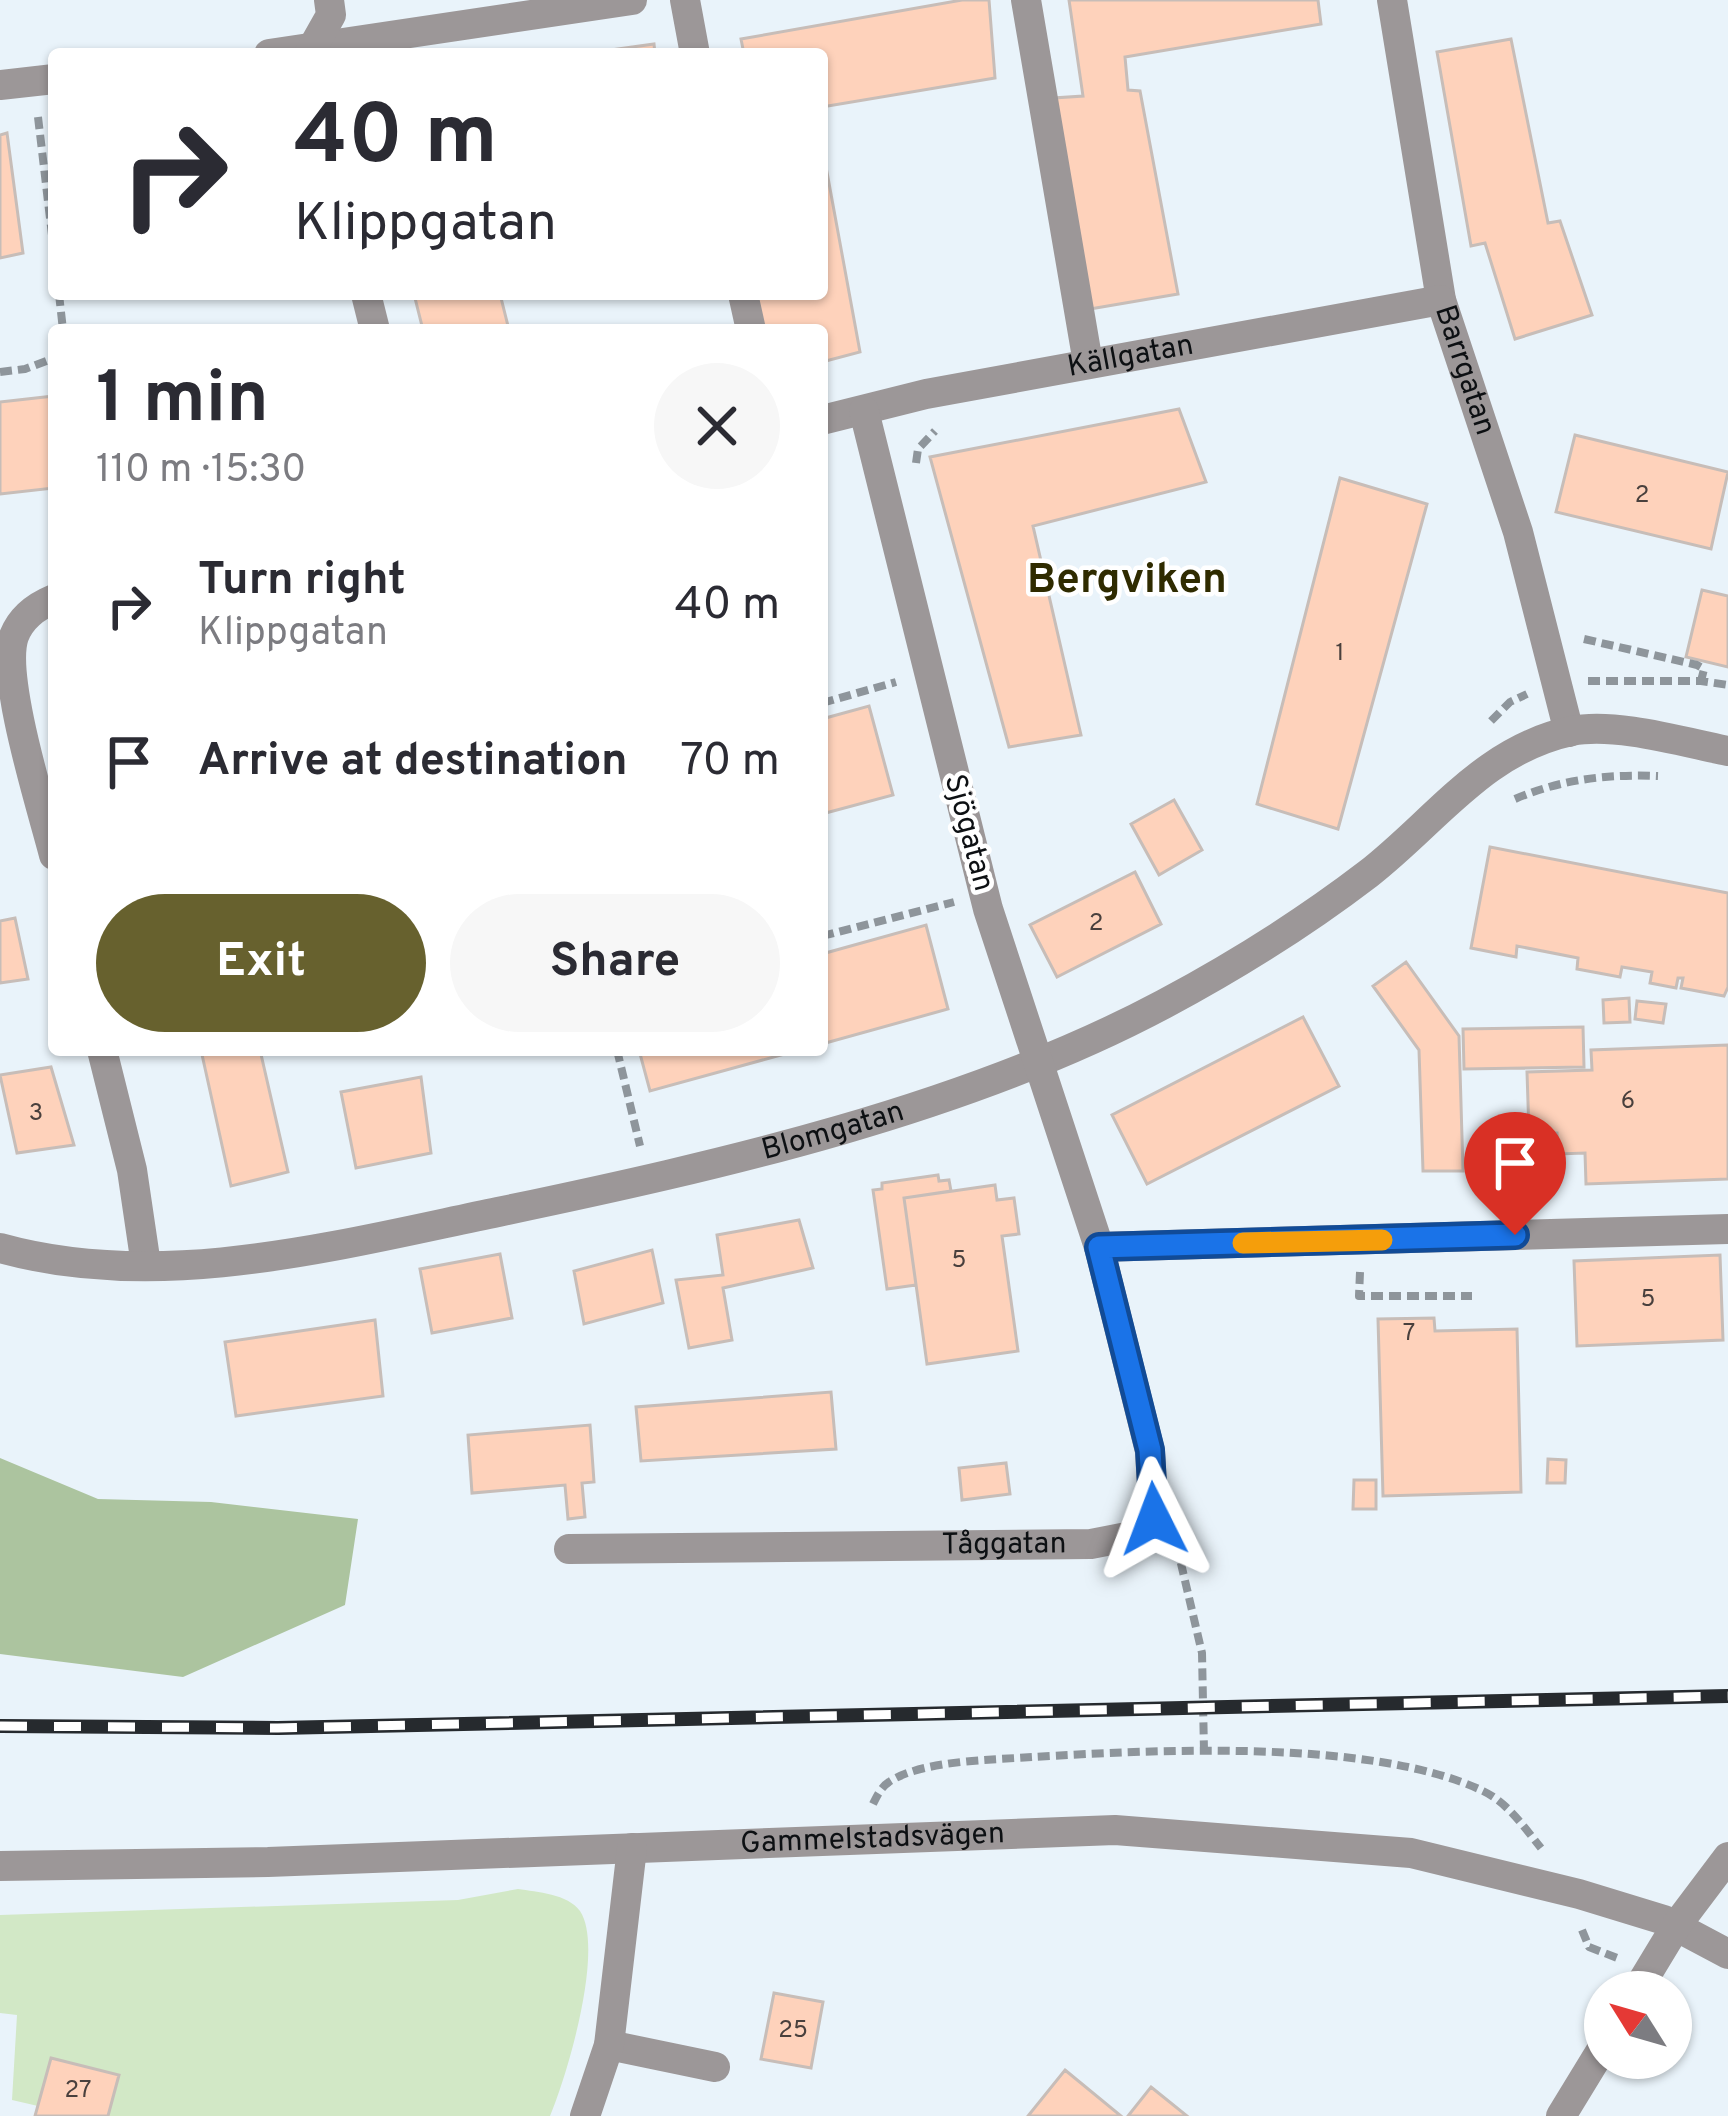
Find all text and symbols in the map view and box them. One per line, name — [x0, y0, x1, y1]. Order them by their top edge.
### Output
text: 40 m — [294, 87, 498, 193]
icon: right — [96, 96, 252, 252]
text: Klippgatan — [294, 191, 557, 260]
street label: Barrgatan — [1425, 300, 1503, 440]
street label: Källgatan — [1064, 327, 1196, 386]
text: 1 min — [96, 356, 269, 448]
button: close — [654, 363, 780, 489]
text: 110 m · 15:30 — [96, 447, 306, 496]
house number: 2 — [1635, 481, 1649, 511]
text: Turn right — [198, 553, 406, 610]
district label: Bergviken — [1027, 555, 1227, 608]
icon: right — [96, 573, 162, 639]
text: 40 m — [674, 578, 780, 635]
text: Klippgatan — [198, 610, 388, 659]
house number: 1 — [1336, 639, 1344, 669]
icon: arrive — [96, 729, 162, 795]
text: Arrive at destination — [198, 734, 628, 791]
text: 70 m — [680, 734, 780, 791]
street label: Sjögatan — [935, 771, 1001, 895]
button: Exit — [96, 894, 426, 1032]
button: Share — [450, 894, 780, 1032]
house number: 2 — [1089, 909, 1103, 939]
house number: 6 — [1621, 1087, 1635, 1117]
street label: Blomgatan — [758, 1093, 909, 1169]
house number: 3 — [29, 1099, 43, 1129]
pin — [1464, 1112, 1566, 1235]
icon: arrive — [1482, 1130, 1548, 1196]
house number: 5 — [952, 1246, 966, 1276]
house number: 5 — [1641, 1285, 1655, 1315]
house number: 7 — [1403, 1319, 1415, 1349]
position arrow — [1091, 1456, 1217, 1582]
street label: Tåggatan — [941, 1526, 1067, 1564]
street label: Gammelstadsvägen — [740, 1816, 1005, 1863]
north arrow — [1584, 1971, 1692, 2079]
map controls — [1584, 1971, 1692, 2079]
house number: 25 — [778, 2016, 808, 2046]
house number: 27 — [65, 2076, 91, 2106]

